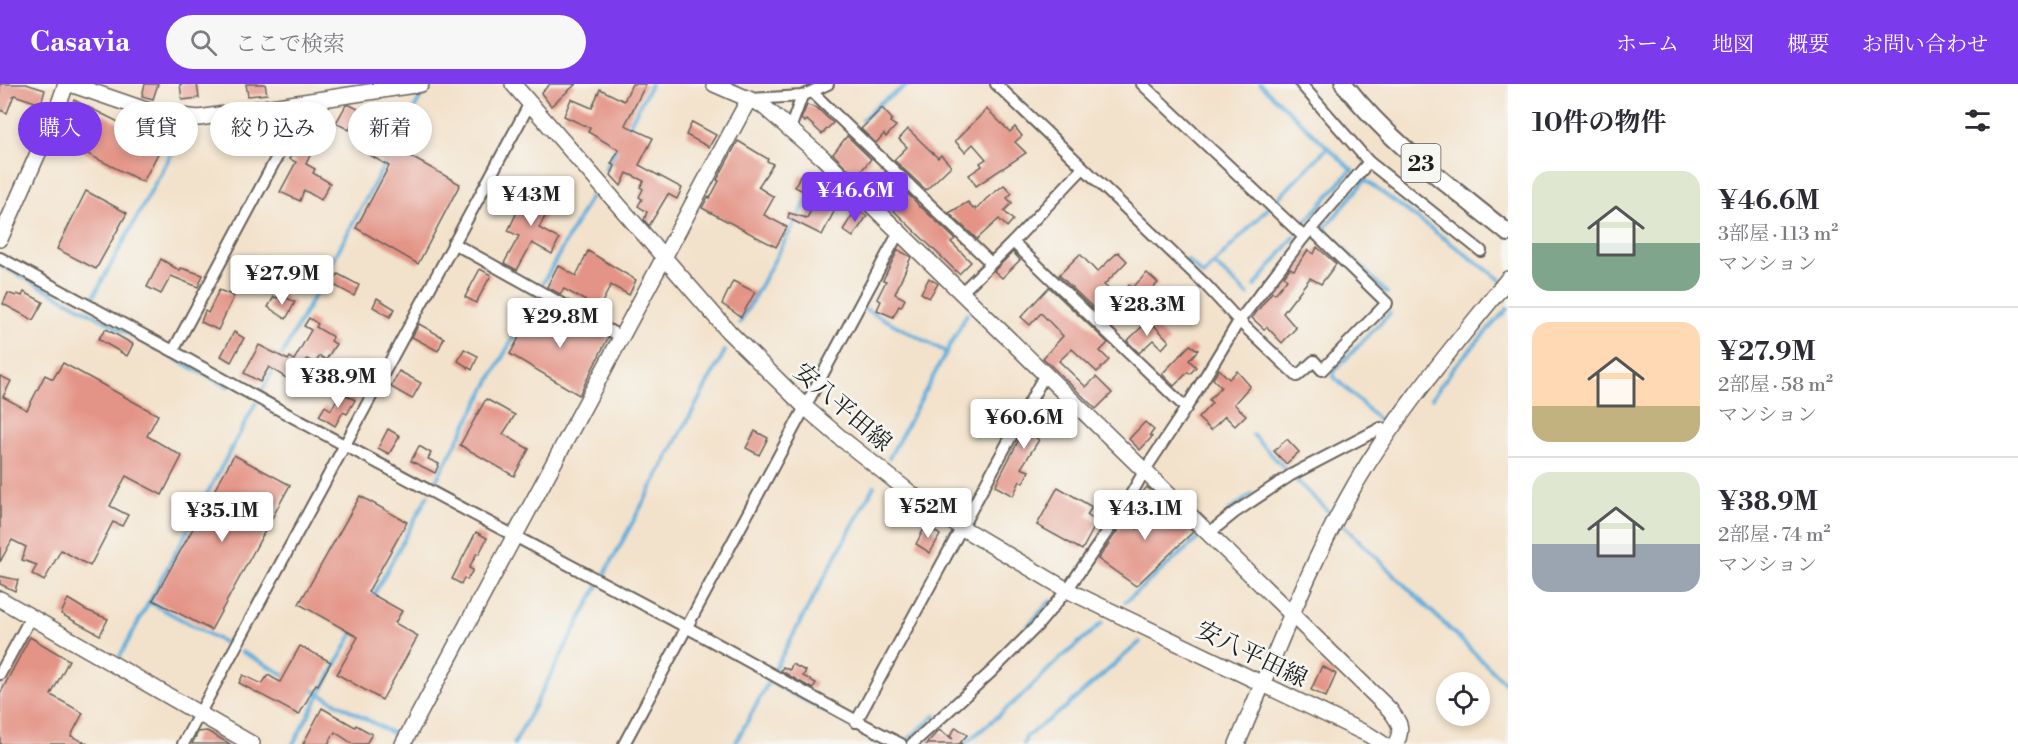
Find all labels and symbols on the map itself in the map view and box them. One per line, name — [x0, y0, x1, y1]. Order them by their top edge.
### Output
road number: 23 — [1402, 144, 1440, 182]
pin: ¥46.6M — [806, 172, 904, 223]
pin: ¥43M — [495, 176, 567, 227]
pin: ¥27.9M — [233, 255, 331, 306]
pin: ¥28.3M — [1098, 286, 1196, 337]
pin: ¥29.8M — [511, 298, 609, 349]
street label: 安八平田線 — [787, 357, 897, 458]
pin: ¥38.9M — [289, 358, 387, 409]
pin: ¥60.6M — [975, 399, 1073, 450]
pin: ¥52M — [892, 488, 964, 539]
pin: ¥43.1M — [1096, 490, 1194, 541]
pin: ¥35.1M — [173, 492, 271, 543]
street label: 安八平田線 — [1191, 615, 1312, 695]

